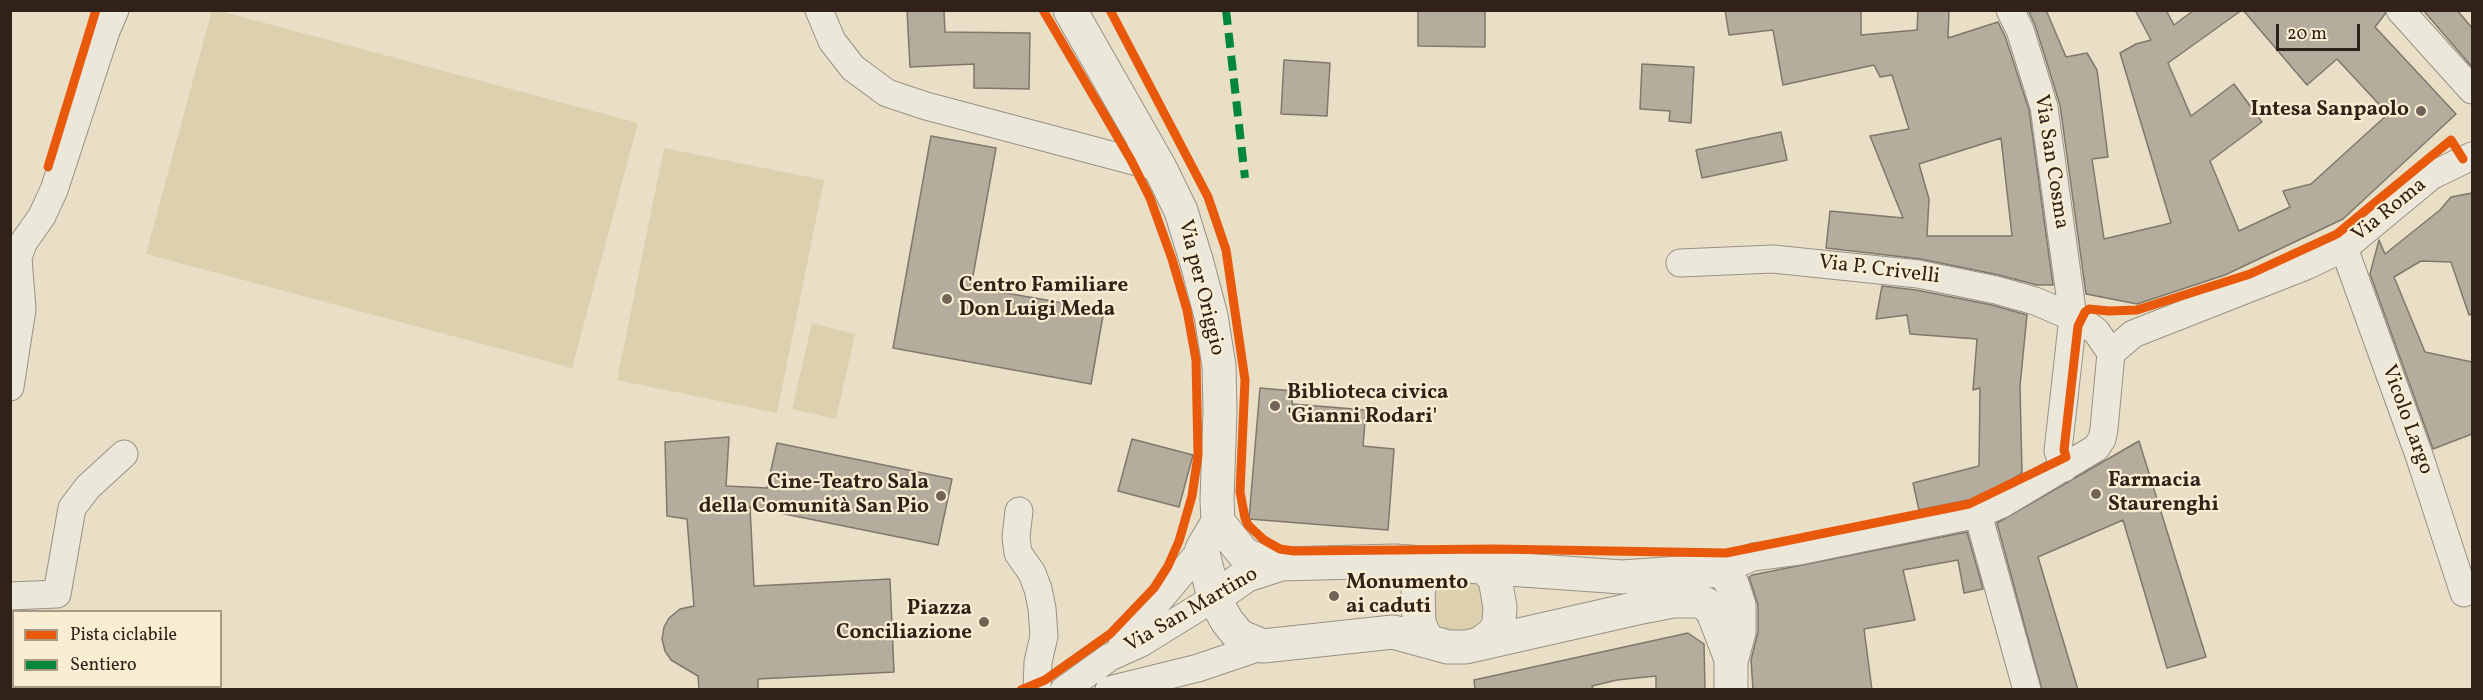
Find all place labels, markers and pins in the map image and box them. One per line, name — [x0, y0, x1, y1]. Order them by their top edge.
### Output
place label: Intesa Sanpaolo — [2251, 98, 2409, 124]
marker: Intesa Sanpaolo — [2414, 104, 2428, 118]
place label: Centro Familiare Don Luigi Meda — [959, 274, 1128, 324]
marker: Centro Familiare Don Luigi Meda — [940, 292, 954, 306]
place label: Biblioteca civica 'Gianni Rodari' — [1287, 381, 1448, 431]
marker: Biblioteca civica 'Gianni Rodari' — [1268, 399, 1282, 413]
place label: Farmacia Staurenghi — [2108, 469, 2219, 519]
place label: Cine-Teatro Sala della Comunità San Pio — [699, 471, 929, 521]
marker: Farmacia Staurenghi — [2089, 487, 2103, 501]
marker: Cine-Teatro Sala della Comunità San Pio — [934, 489, 948, 503]
place label: Monumento ai caduti — [1346, 571, 1468, 621]
marker: Monumento ai caduti — [1327, 589, 1341, 603]
place label: Piazza Conciliazione — [836, 597, 972, 647]
marker: Piazza Conciliazione — [977, 615, 991, 629]

